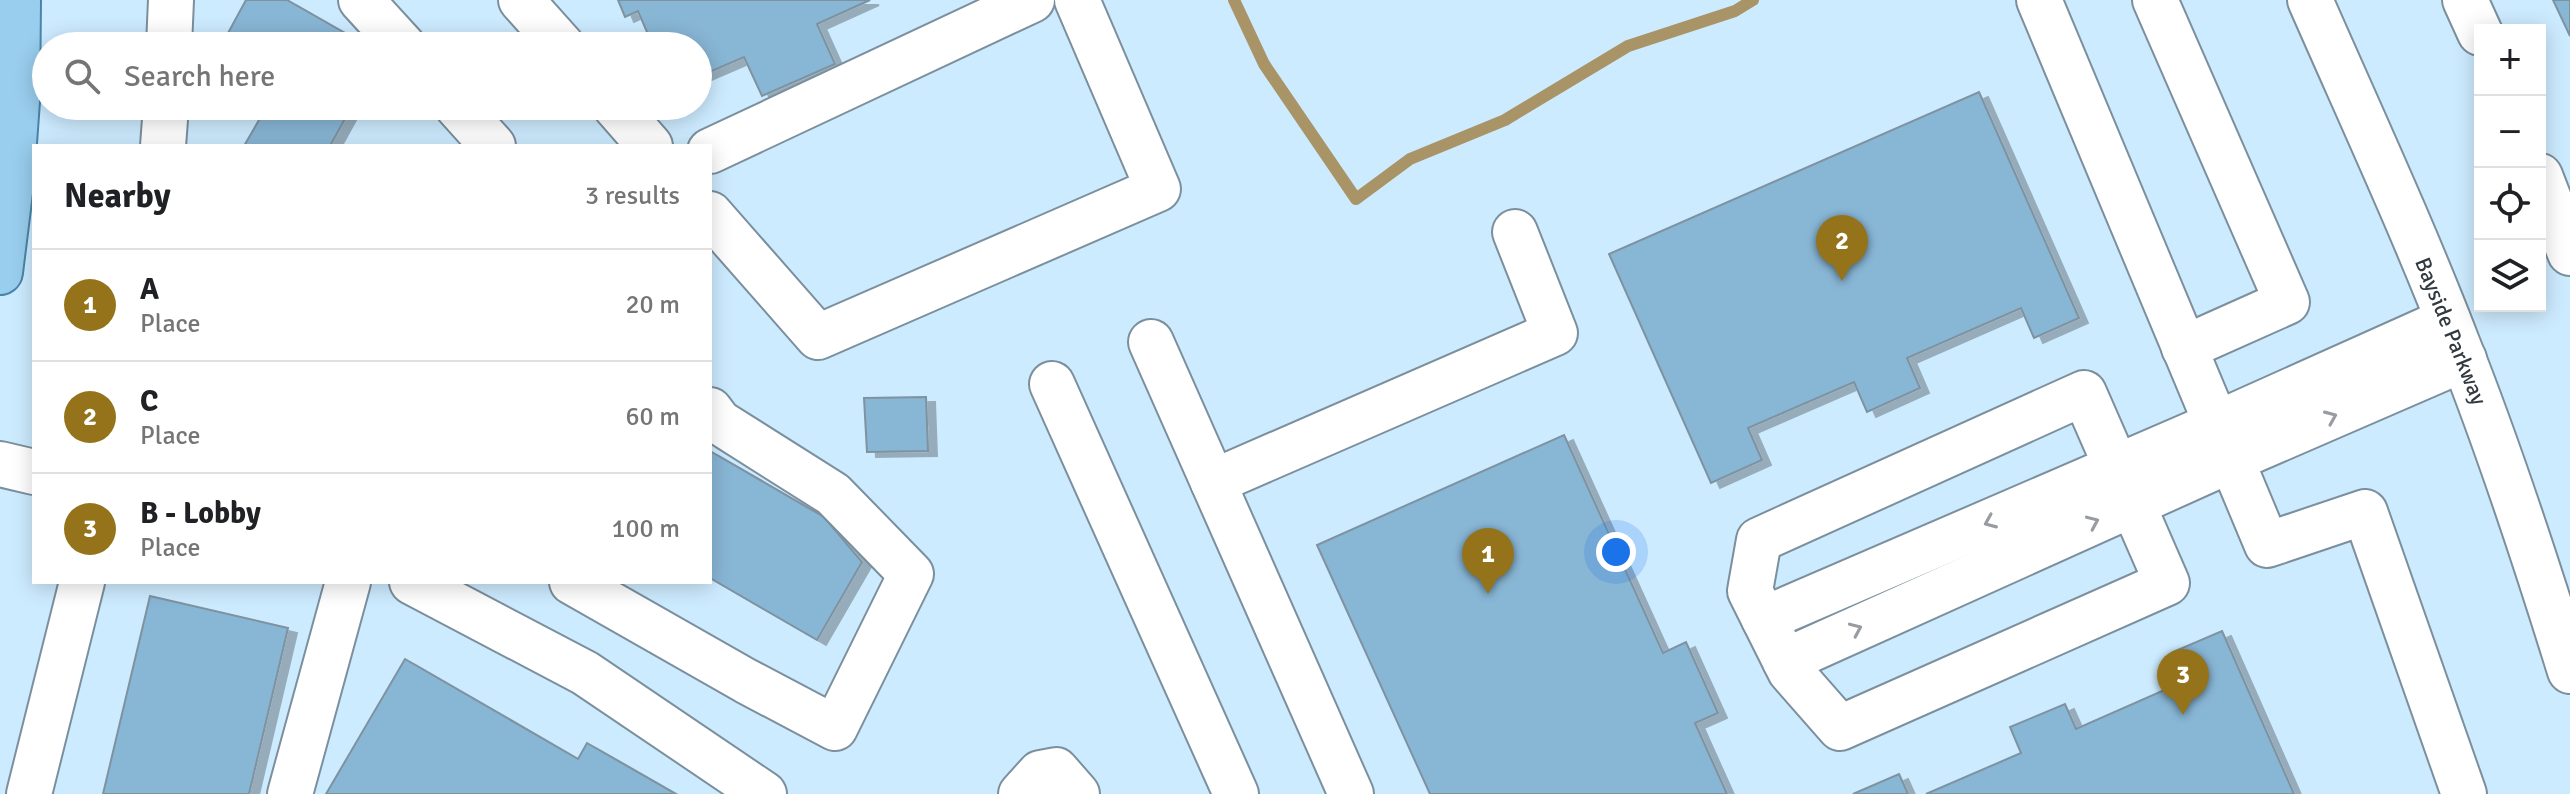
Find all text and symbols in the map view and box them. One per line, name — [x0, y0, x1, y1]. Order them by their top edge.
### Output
map controls — [2474, 24, 2546, 312]
button: + — [2474, 24, 2546, 96]
search box — [32, 32, 712, 120]
icon: search — [60, 54, 104, 98]
text: Search here — [124, 58, 275, 95]
button: − — [2474, 96, 2546, 168]
button: locate — [2474, 168, 2546, 240]
text: Nearby — [64, 175, 171, 217]
text: 3 results — [585, 180, 680, 212]
pin: 2 — [1816, 215, 1868, 281]
button: layers — [2474, 240, 2546, 312]
street label: Bayside Parkway — [2409, 253, 2493, 409]
text: A — [140, 271, 159, 308]
text: 1 — [83, 289, 97, 321]
text: 20 m — [625, 289, 680, 321]
text: Place — [140, 308, 201, 340]
text: C — [140, 383, 158, 420]
text: 2 — [83, 401, 97, 433]
text: 60 m — [625, 401, 680, 433]
one-way arrow — [2323, 410, 2337, 426]
text: Place — [140, 420, 201, 452]
text: B - Lobby — [140, 495, 261, 532]
one-way arrow — [1984, 512, 1998, 528]
text: 3 — [83, 513, 97, 545]
text: 100 m — [611, 513, 680, 545]
one-way arrow — [2085, 516, 2099, 532]
pin: 1 — [1462, 528, 1514, 594]
text: Place — [140, 532, 201, 564]
your location — [1596, 532, 1636, 572]
one-way arrow — [1848, 623, 1862, 639]
pin: 3 — [2157, 649, 2209, 715]

